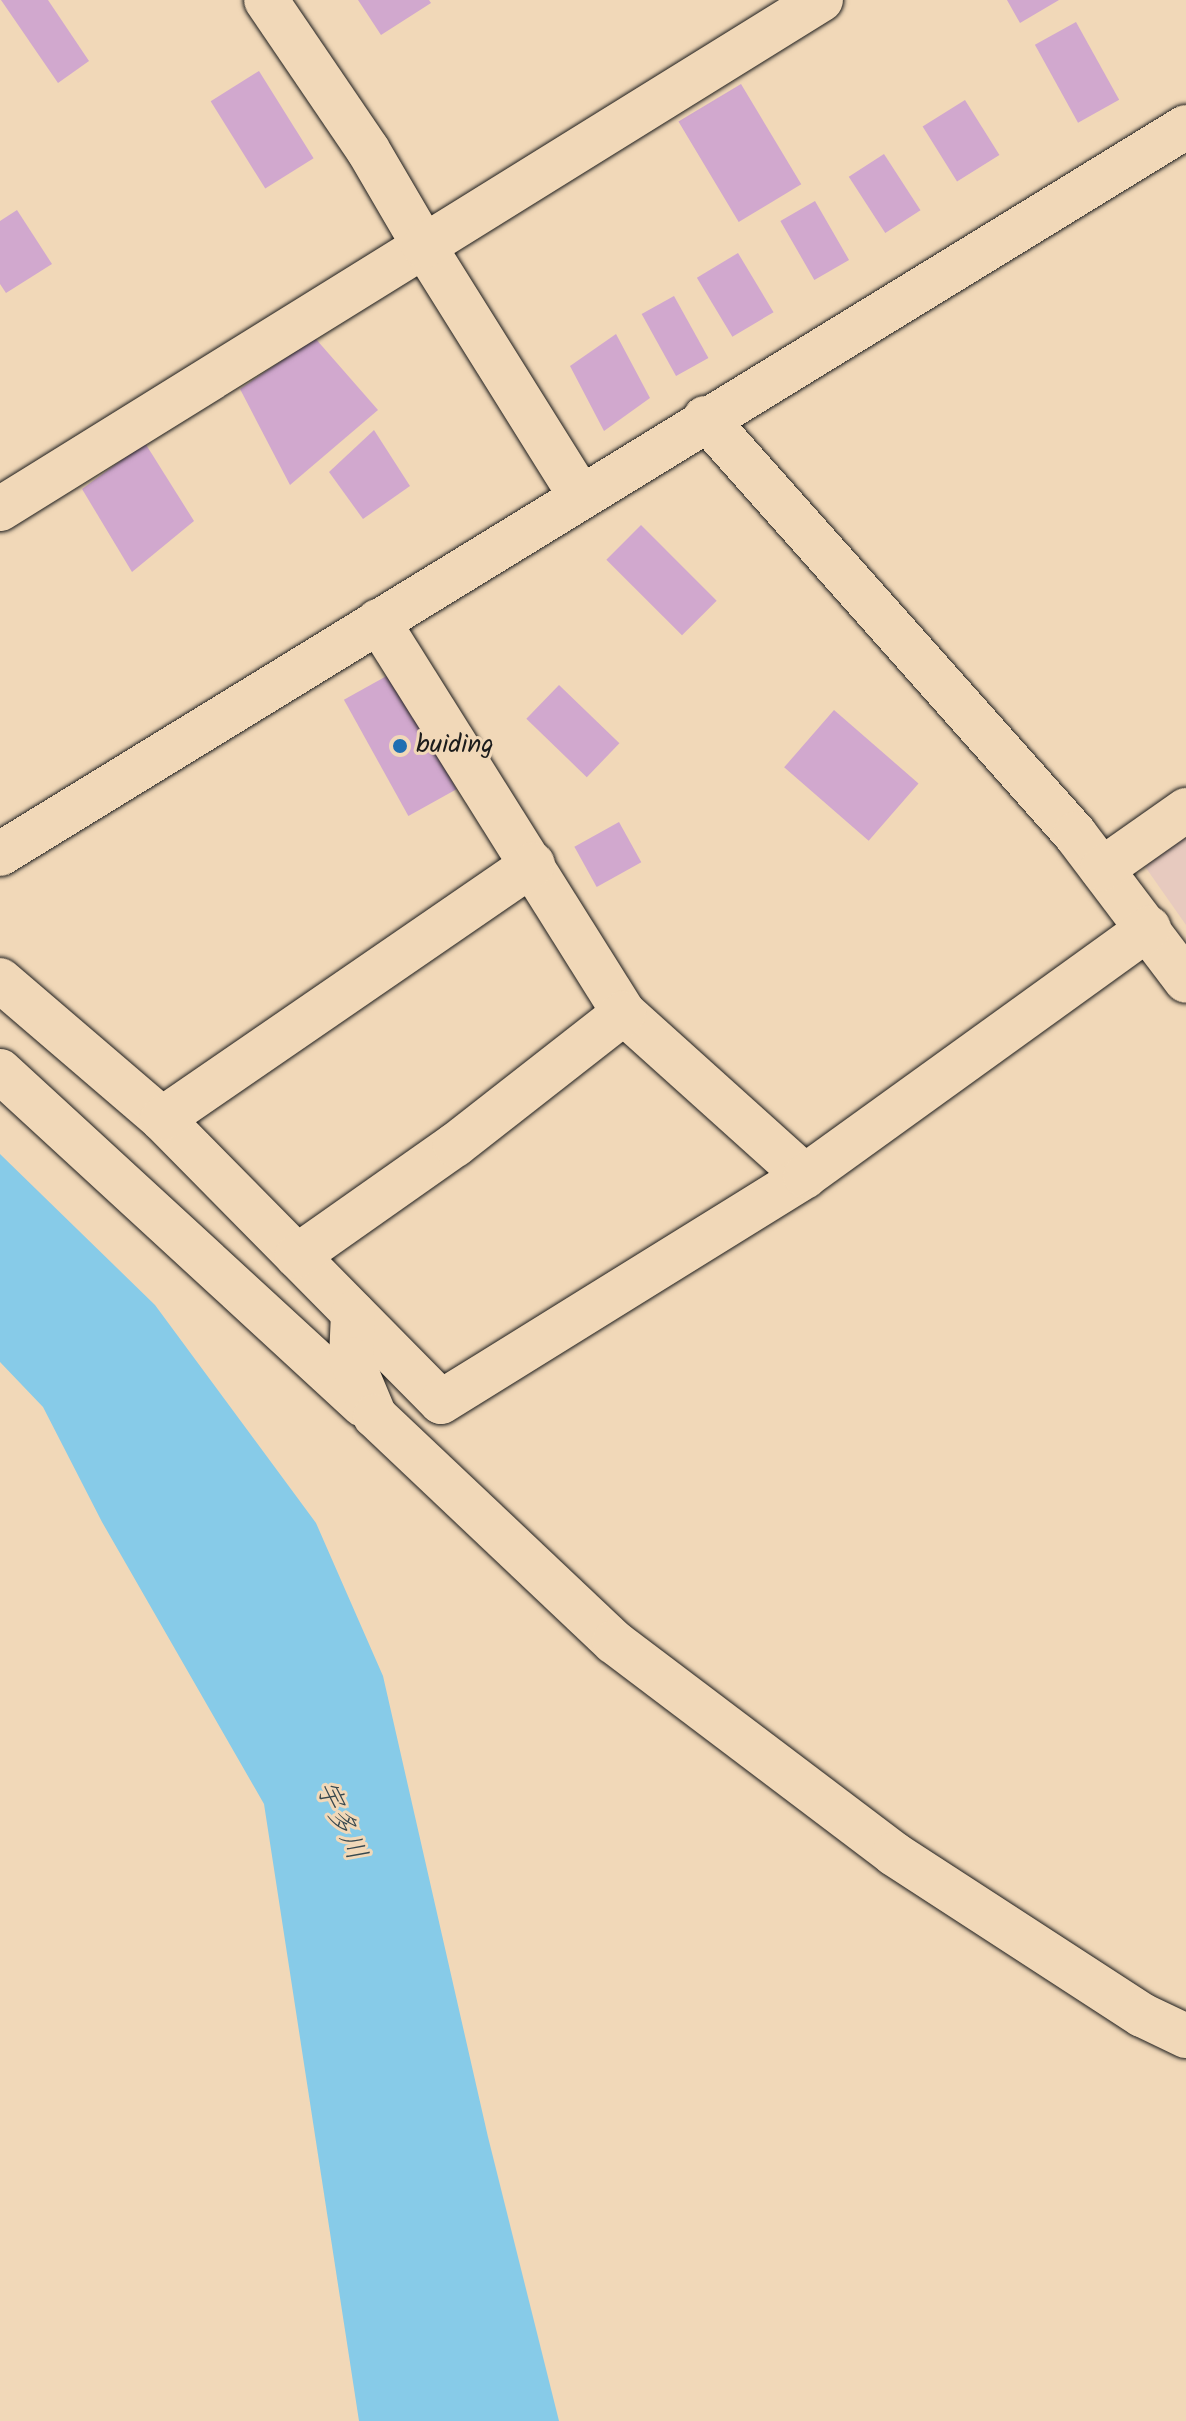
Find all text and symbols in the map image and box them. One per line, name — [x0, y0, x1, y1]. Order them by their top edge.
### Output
place label: buiding — [416, 730, 494, 762]
marker: buiding — [391, 737, 409, 755]
water label: 宇多川 — [308, 1776, 372, 1866]

